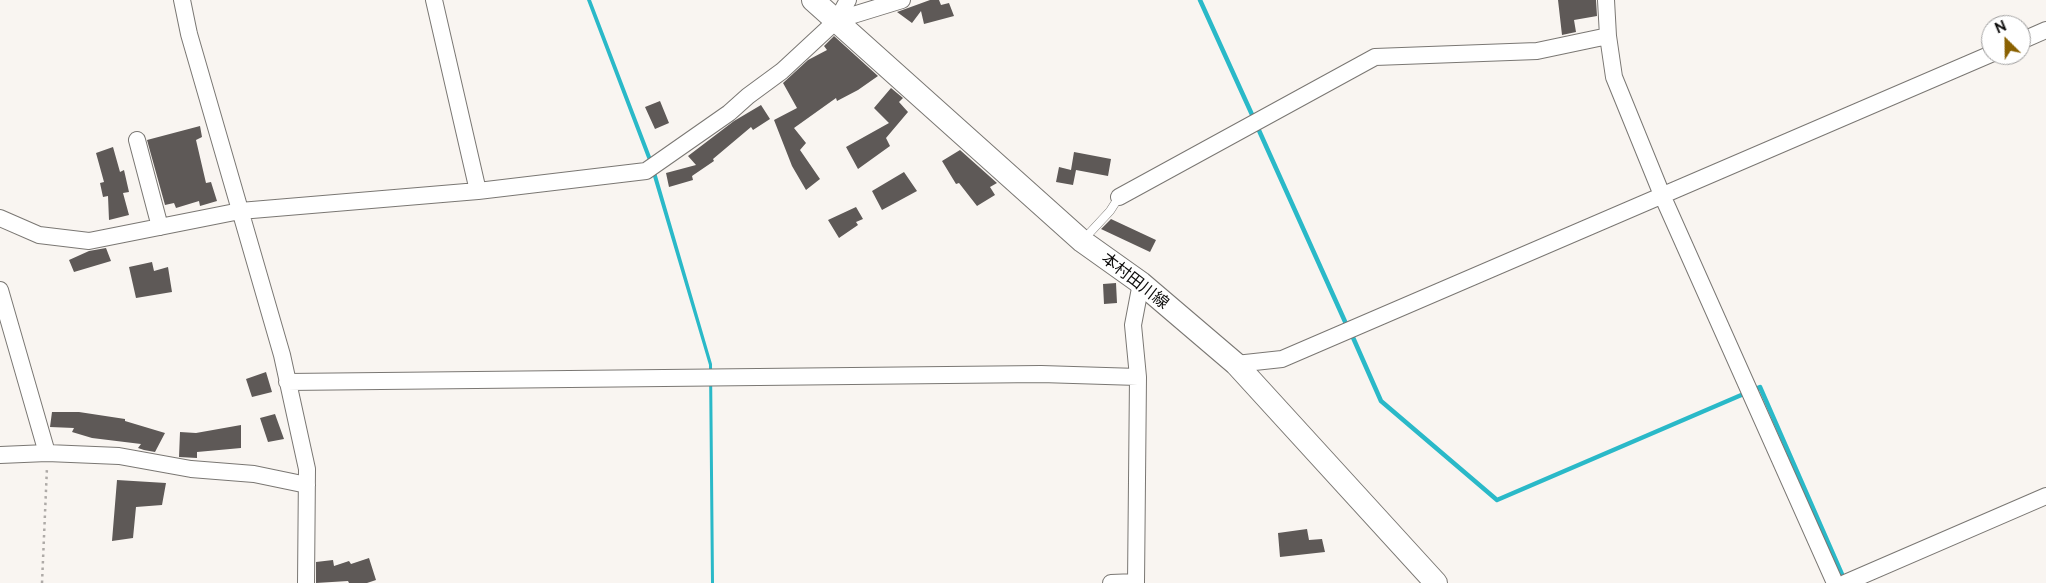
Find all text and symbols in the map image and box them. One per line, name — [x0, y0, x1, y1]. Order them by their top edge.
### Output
north arrow — [1981, 15, 2031, 65]
text: N — [1992, 18, 2009, 37]
street label: 本村田川線 — [1098, 249, 1172, 313]

